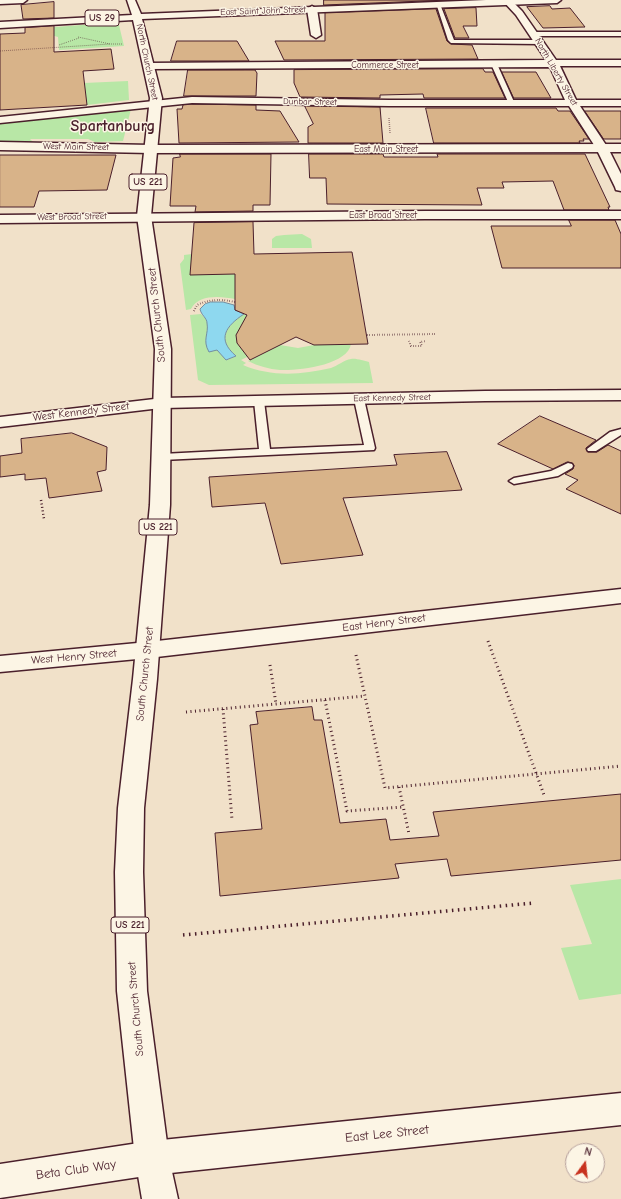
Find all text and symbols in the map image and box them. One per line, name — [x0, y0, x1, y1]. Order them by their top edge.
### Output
street label: East Saint John Street — [220, 4, 306, 18]
road number: US 29 — [85, 10, 119, 26]
street label: North Church Street — [134, 23, 160, 101]
street label: North Liberty Street — [532, 36, 580, 108]
street label: Commerce Street — [351, 60, 419, 70]
street label: Dunbar Street — [283, 96, 337, 108]
district label: Spartanburg — [71, 116, 155, 136]
street label: West Main Street — [43, 141, 109, 153]
street label: East Main Street — [354, 144, 418, 154]
road number: US 221 — [129, 174, 167, 190]
street label: East Broad Street — [349, 210, 417, 220]
street label: West Broad Street — [37, 211, 107, 223]
street label: South Church Street — [145, 267, 169, 363]
street label: East Kennedy Street — [353, 392, 431, 404]
street label: West Kennedy Street — [32, 400, 130, 424]
road number: US 221 — [139, 519, 177, 535]
street label: East Henry Street — [342, 611, 426, 635]
street label: South Church Street — [133, 626, 157, 722]
street label: West Henry Street — [31, 647, 117, 667]
road number: US 221 — [111, 917, 149, 933]
street label: South Church Street — [125, 961, 147, 1057]
street label: East Lee Street — [344, 1122, 430, 1146]
north arrow — [565, 1143, 605, 1183]
text: N — [583, 1145, 593, 1159]
street label: Beta Club Way — [35, 1157, 117, 1183]

